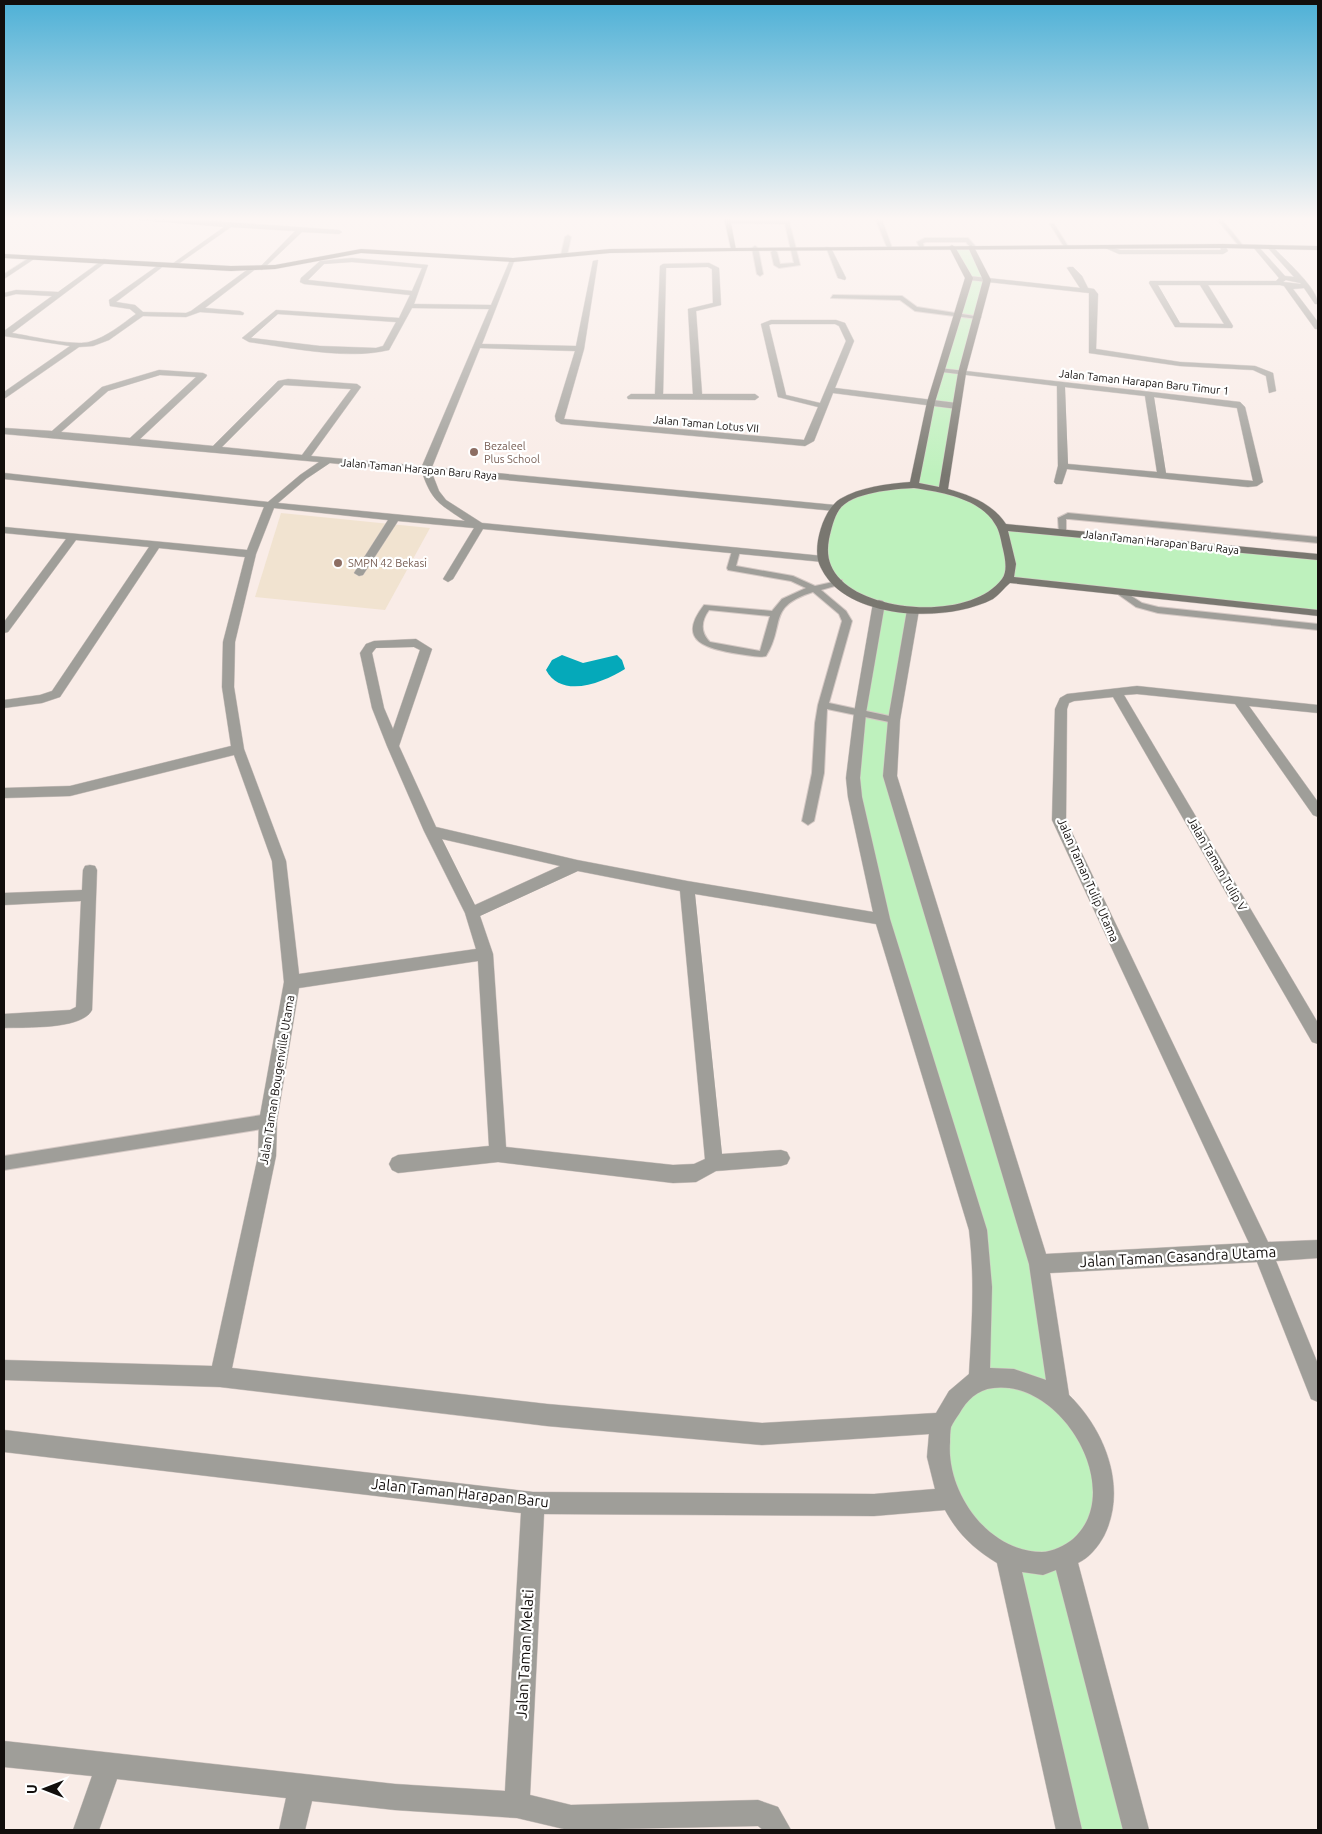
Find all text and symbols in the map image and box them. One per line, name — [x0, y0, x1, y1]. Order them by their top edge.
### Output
street label: Jalan Taman Harapan Baru Timur 1 — [1058, 367, 1230, 397]
street label: Jalan Taman Lotus VII — [653, 413, 759, 435]
place label: Bezaleel Plus School — [484, 440, 540, 465]
marker: Bezaleel Plus School — [468, 446, 480, 458]
street label: Jalan Taman Harapan Baru Raya — [340, 456, 498, 482]
street label: Jalan Taman Harapan Baru Raya — [1082, 528, 1240, 556]
marker: SMPN 42 Bekasi — [332, 557, 344, 569]
place label: SMPN 42 Bekasi — [348, 557, 427, 569]
street label: Jalan Taman Tulip V — [1185, 815, 1250, 913]
street label: Jalan Taman Tulip Utama — [1055, 816, 1122, 944]
street label: Jalan Taman Bougenville Utama — [257, 994, 296, 1166]
street label: Jalan Taman Casandra Utama — [1079, 1243, 1277, 1270]
street label: Jalan Taman Harapan Baru — [370, 1475, 550, 1510]
street label: Jalan Taman Melati — [513, 1589, 536, 1719]
north arrow — [20, 1764, 70, 1814]
text: U — [24, 1784, 40, 1794]

